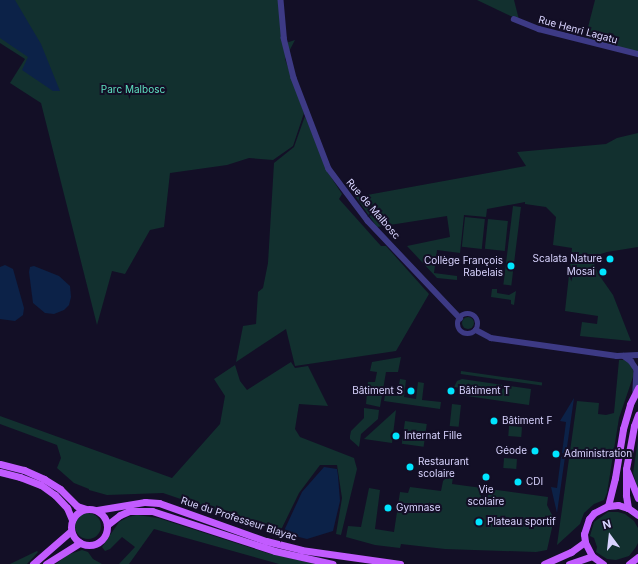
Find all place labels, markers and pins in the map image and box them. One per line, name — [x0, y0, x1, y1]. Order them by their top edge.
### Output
place label: Scalata Nature — [533, 253, 602, 265]
place label: Collège François Rabelais — [424, 254, 503, 278]
marker: Scalata Nature — [605, 254, 615, 264]
marker: Collège François Rabelais — [506, 261, 516, 271]
place label: Mosai — [567, 266, 595, 278]
marker: Mosai — [598, 267, 608, 277]
place label: Bâtiment S — [352, 385, 403, 397]
place label: Bâtiment T — [459, 385, 510, 397]
marker: Bâtiment S — [406, 386, 416, 396]
marker: Bâtiment T — [446, 386, 456, 396]
place label: Bâtiment F — [502, 415, 552, 427]
marker: Bâtiment F — [489, 416, 499, 426]
place label: Internat Fille — [404, 430, 462, 442]
marker: Internat Fille — [391, 431, 401, 441]
place label: Géode — [496, 445, 527, 457]
marker: Géode — [530, 446, 540, 456]
place label: Administration — [564, 448, 632, 460]
marker: Administration — [551, 449, 561, 459]
place label: Restaurant scolaire — [418, 455, 469, 478]
marker: Restaurant scolaire — [405, 462, 415, 472]
marker: Vie scolaire — [481, 472, 491, 482]
place label: CDI — [526, 476, 543, 488]
marker: CDI — [513, 477, 523, 487]
place label: Vie scolaire — [468, 483, 504, 506]
place label: Gymnase — [396, 502, 440, 514]
marker: Gymnase — [383, 503, 393, 513]
place label: Plateau sportif — [487, 516, 556, 528]
marker: Plateau sportif — [474, 517, 484, 527]

